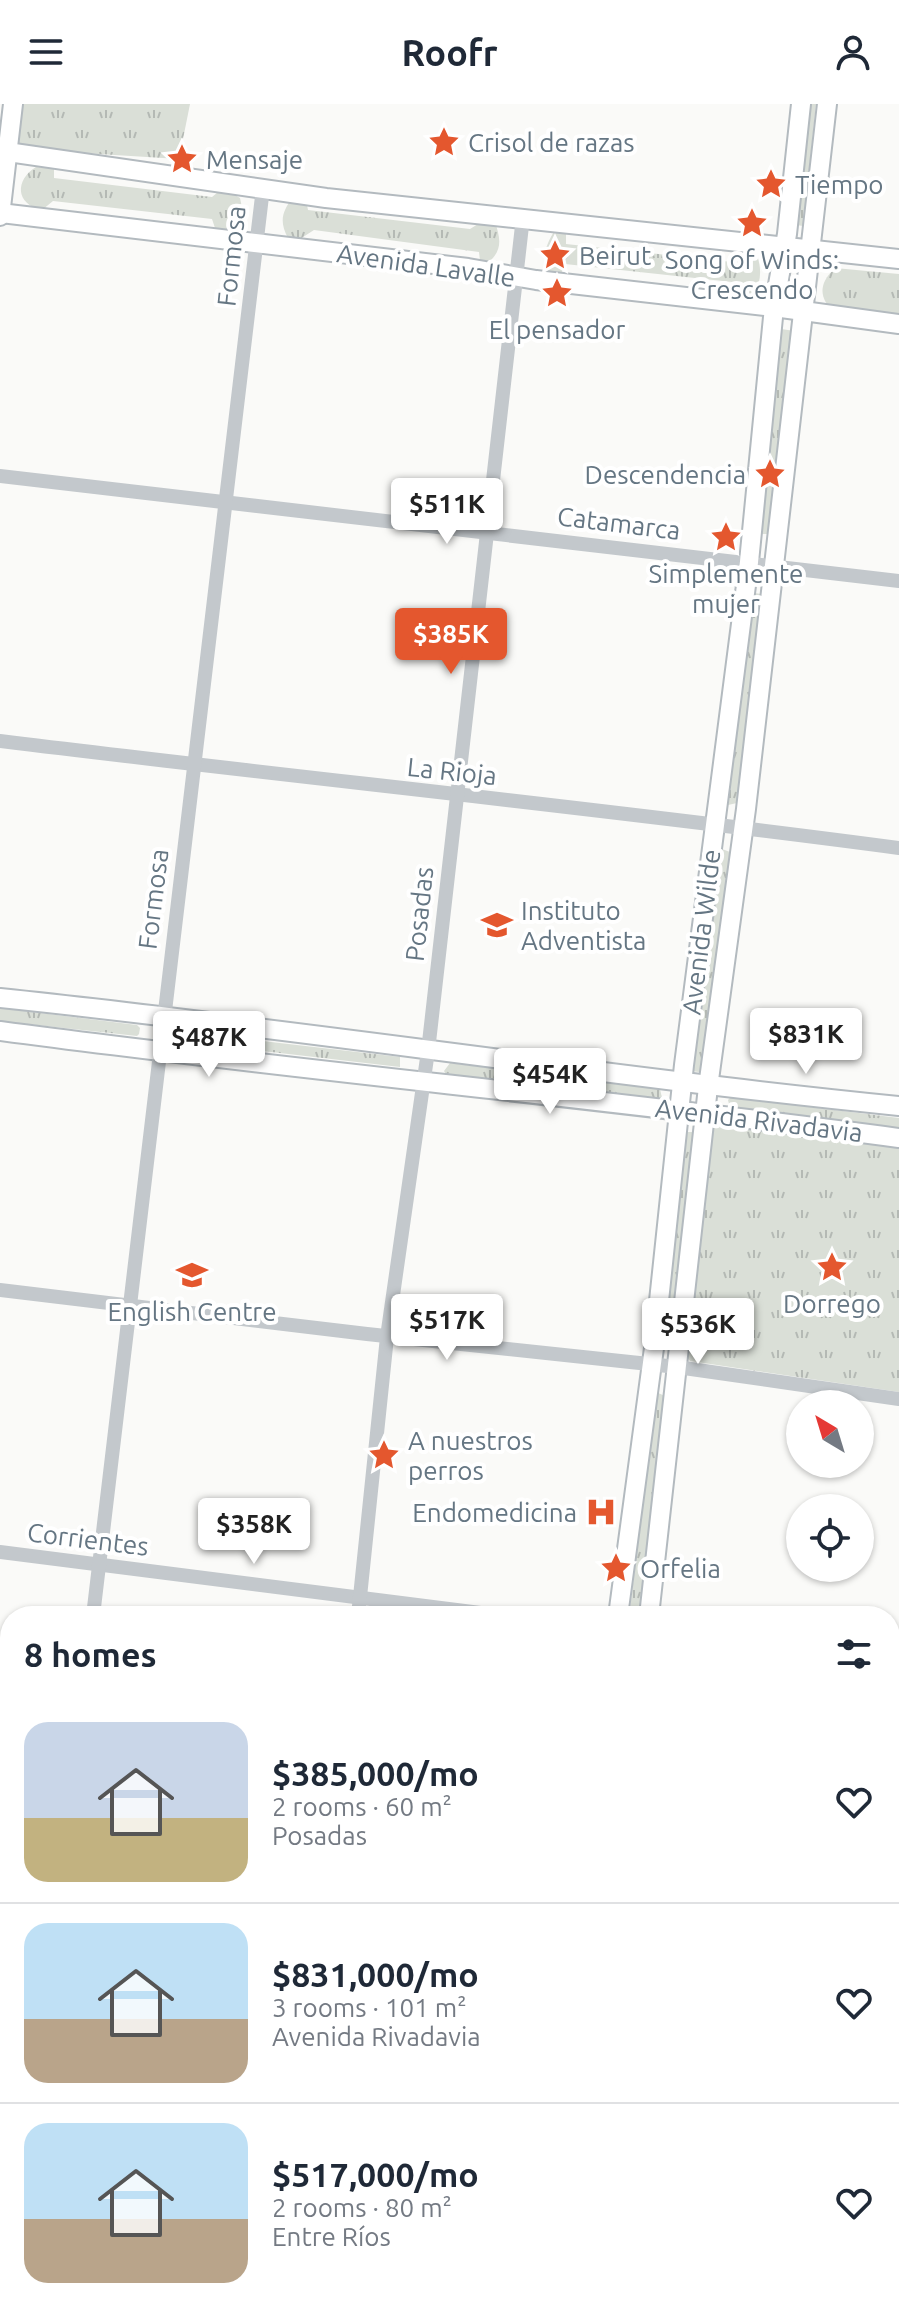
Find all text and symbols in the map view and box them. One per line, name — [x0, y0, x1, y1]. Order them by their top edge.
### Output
icon: menu — [24, 30, 68, 74]
icon: person — [831, 30, 875, 74]
text: Roofr — [402, 32, 497, 73]
place icon: Crisol de razas — [427, 125, 461, 159]
place label: Crisol de razas — [468, 128, 635, 157]
place icon: Mensaje — [165, 142, 199, 176]
place label: Mensaje — [206, 145, 303, 174]
place icon: Tiempo — [754, 167, 788, 201]
place label: Tiempo — [795, 170, 884, 199]
street label: Formosa — [211, 204, 251, 308]
place icon: Song of Winds: Crescendo — [735, 206, 769, 240]
street label: Avenida Lavalle — [335, 238, 517, 292]
place icon: Beirut — [538, 238, 572, 272]
place label: Beirut — [579, 241, 651, 270]
place label: Song of Winds: Crescendo — [665, 245, 839, 304]
place icon: El pensador — [540, 276, 574, 310]
place label: El pensador — [489, 315, 625, 344]
place icon: Descendencia — [753, 457, 787, 491]
place label: Descendencia — [585, 460, 746, 489]
pin: $511K — [391, 478, 503, 546]
text: $511K — [409, 489, 485, 518]
street label: Catamarca — [556, 501, 682, 545]
place icon: Simplemente mujer — [709, 520, 743, 554]
place label: Simplemente mujer — [649, 559, 803, 618]
pin: $385K — [395, 608, 507, 676]
text: $385K — [413, 619, 489, 648]
street label: La Rioja — [406, 752, 498, 790]
street label: Formosa — [132, 847, 174, 951]
street label: Avenida Wilde — [676, 848, 726, 1016]
street label: Posadas — [400, 865, 438, 963]
place label: Instituto Adventista — [521, 896, 646, 955]
school or university icon: Instituto Adventista — [480, 908, 514, 942]
pin: $831K — [750, 1008, 862, 1076]
pin: $487K — [153, 1011, 265, 1079]
text: $831K — [768, 1019, 844, 1048]
text: $487K — [171, 1022, 247, 1051]
pin: $454K — [494, 1048, 606, 1116]
text: $454K — [512, 1059, 588, 1088]
street label: Avenida Rivadavia — [654, 1093, 864, 1147]
place icon: Dorrego — [815, 1250, 849, 1284]
school or university icon: English Centre — [175, 1258, 209, 1292]
place label: Dorrego — [783, 1289, 881, 1318]
pin: $517K — [391, 1294, 503, 1362]
place label: English Centre — [107, 1297, 277, 1326]
pin: $536K — [642, 1298, 754, 1366]
text: $517K — [409, 1305, 485, 1334]
text: $536K — [660, 1309, 736, 1338]
north arrow — [786, 1390, 874, 1478]
map controls — [786, 1390, 874, 1582]
place label: A nuestros perros — [408, 1426, 533, 1485]
place icon: A nuestros perros — [367, 1438, 401, 1472]
button: locate — [786, 1494, 874, 1582]
hospital icon: Endomedicina — [584, 1495, 618, 1529]
pin: $358K — [198, 1498, 310, 1566]
place label: Endomedicina — [412, 1498, 577, 1527]
text: $358K — [216, 1509, 292, 1538]
street label: Corrientes — [26, 1517, 150, 1561]
place icon: Orfelia — [599, 1551, 633, 1585]
place label: Orfelia — [640, 1554, 721, 1583]
icon: filters — [832, 1632, 876, 1676]
text: 8 homes — [24, 1635, 157, 1673]
icon: home — [88, 1754, 184, 1850]
text: $385,000/mo — [272, 1754, 479, 1792]
icon: heart — [832, 1780, 876, 1824]
text: 2 rooms · 60 m² — [272, 1792, 452, 1821]
text: Posadas — [272, 1821, 367, 1850]
icon: home — [88, 1955, 184, 2051]
text: $831,000/mo — [272, 1955, 479, 1993]
icon: heart — [832, 1981, 876, 2025]
text: 3 rooms · 101 m² — [272, 1993, 467, 2022]
text: Avenida Rivadavia — [272, 2022, 481, 2051]
icon: home — [88, 2155, 184, 2251]
text: $517,000/mo — [272, 2155, 479, 2193]
icon: heart — [832, 2181, 876, 2225]
text: 2 rooms · 80 m² — [272, 2193, 452, 2222]
text: Entre Ríos — [272, 2222, 391, 2251]

